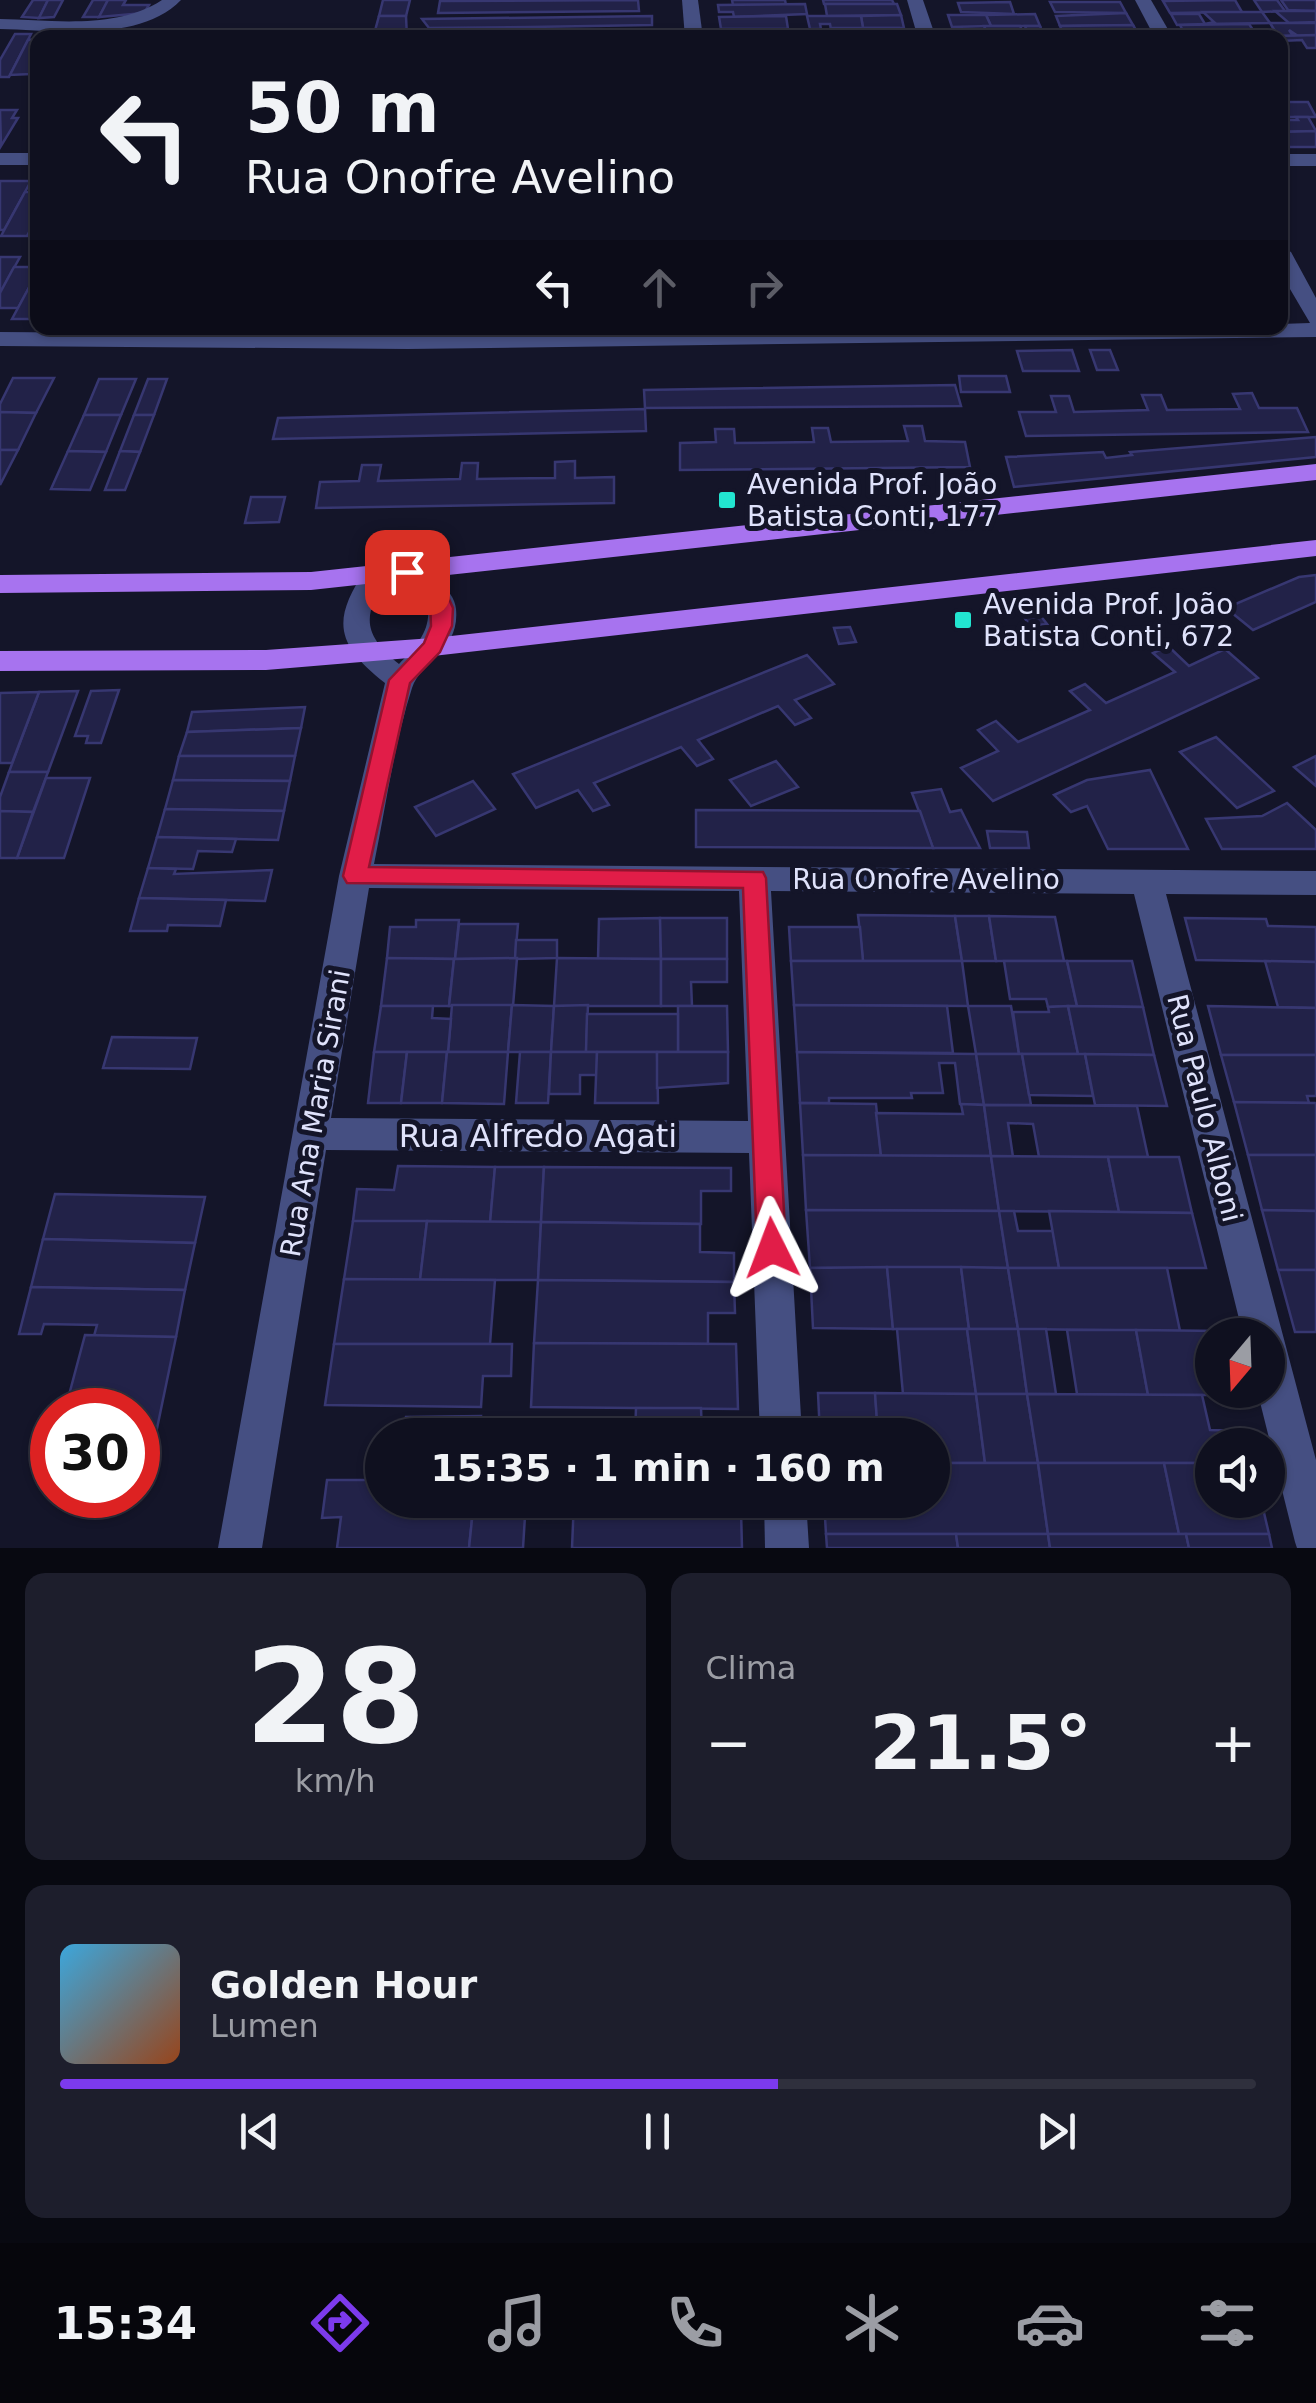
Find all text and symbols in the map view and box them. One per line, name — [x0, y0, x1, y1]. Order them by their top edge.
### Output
text: 50 m — [245, 67, 440, 149]
icon: left — [80, 70, 210, 200]
text: Rua Onofre Avelino — [245, 151, 675, 204]
icon: left — [527, 260, 582, 315]
icon: ahead — [632, 260, 687, 315]
icon: right — [737, 260, 792, 315]
place label: Avenida Prof. João Batista Conti, 177 — [747, 468, 998, 533]
marker: Avenida Prof. João Batista Conti, 177 — [716, 489, 738, 511]
pin — [365, 530, 450, 615]
icon: arrive — [380, 545, 435, 600]
place label: Avenida Prof. João Batista Conti, 672 — [983, 588, 1234, 653]
marker: Avenida Prof. João Batista Conti, 672 — [952, 609, 974, 631]
street label: Rua Onofre Avelino — [792, 863, 1060, 896]
street label: Rua Ana Maria Sirani — [274, 967, 357, 1259]
street label: Rua Paulo Alboni — [1160, 991, 1249, 1226]
street label: Rua Alfredo Agati — [399, 1117, 677, 1155]
position arrow — [720, 1196, 824, 1300]
north arrow — [1195, 1318, 1285, 1408]
map controls — [1195, 1318, 1285, 1518]
speed limit sign: 30 — [30, 1388, 160, 1518]
button: sound — [1195, 1428, 1285, 1518]
text: 15:35 · 1 min · 160 m — [430, 1446, 885, 1490]
text: 28 — [245, 1621, 426, 1773]
text: Clima — [706, 1649, 796, 1687]
text: 21.5° — [869, 1699, 1092, 1787]
text: − — [706, 1711, 752, 1775]
text: + — [1210, 1711, 1256, 1775]
text: km/h — [295, 1762, 376, 1800]
text: Golden Hour — [210, 1963, 477, 2007]
text: Lumen — [210, 2007, 319, 2045]
icon: previous — [232, 2104, 287, 2159]
icon: pause — [630, 2104, 685, 2159]
icon: next — [1029, 2104, 1084, 2159]
icon: directions — [305, 2288, 375, 2358]
icon: music — [482, 2288, 552, 2358]
icon: phone — [660, 2288, 730, 2358]
icon: climate — [837, 2288, 907, 2358]
icon: car — [1015, 2288, 1085, 2358]
icon: filters — [1192, 2288, 1262, 2358]
text: 15:34 — [54, 2297, 197, 2350]

